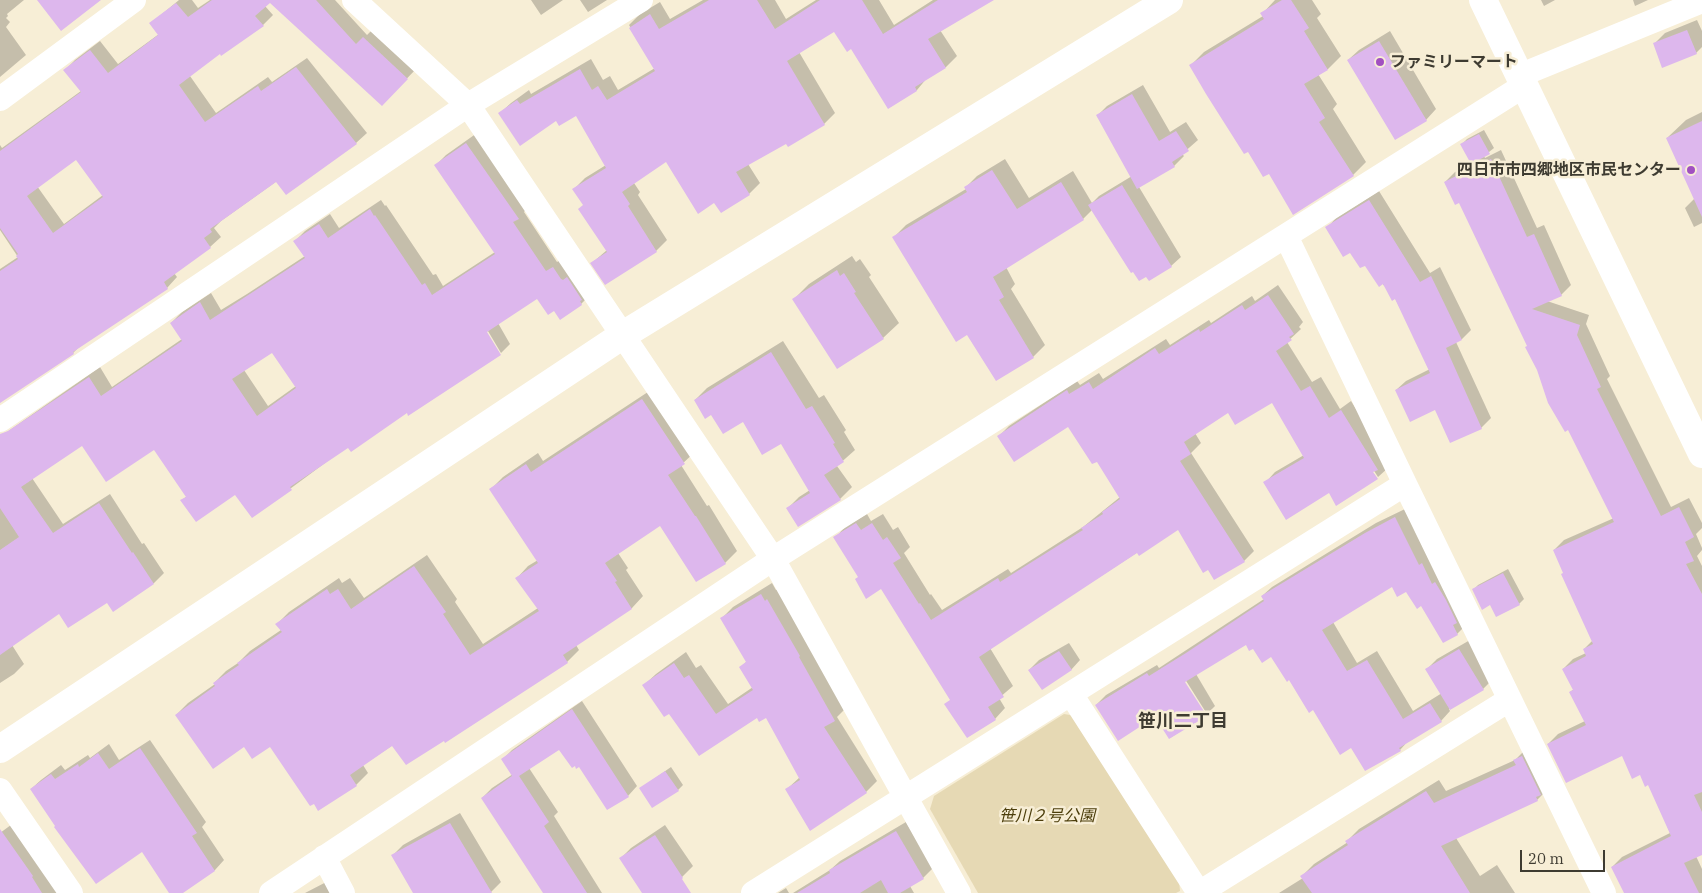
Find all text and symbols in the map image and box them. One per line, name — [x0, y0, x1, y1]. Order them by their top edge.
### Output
place label: ファミリーマート — [1390, 52, 1518, 72]
marker: ファミリーマート — [1374, 56, 1386, 68]
place label: 四日市市四郷地区市民センター — [1457, 160, 1681, 180]
marker: 四日市市四郷地区市民センター — [1685, 164, 1697, 176]
district label: 笹川二丁目 — [1138, 711, 1228, 733]
park label: 笹川２号公園 — [999, 806, 1095, 826]
scale bar — [1522, 840, 1607, 872]
text: 20 m — [1528, 849, 1564, 868]

